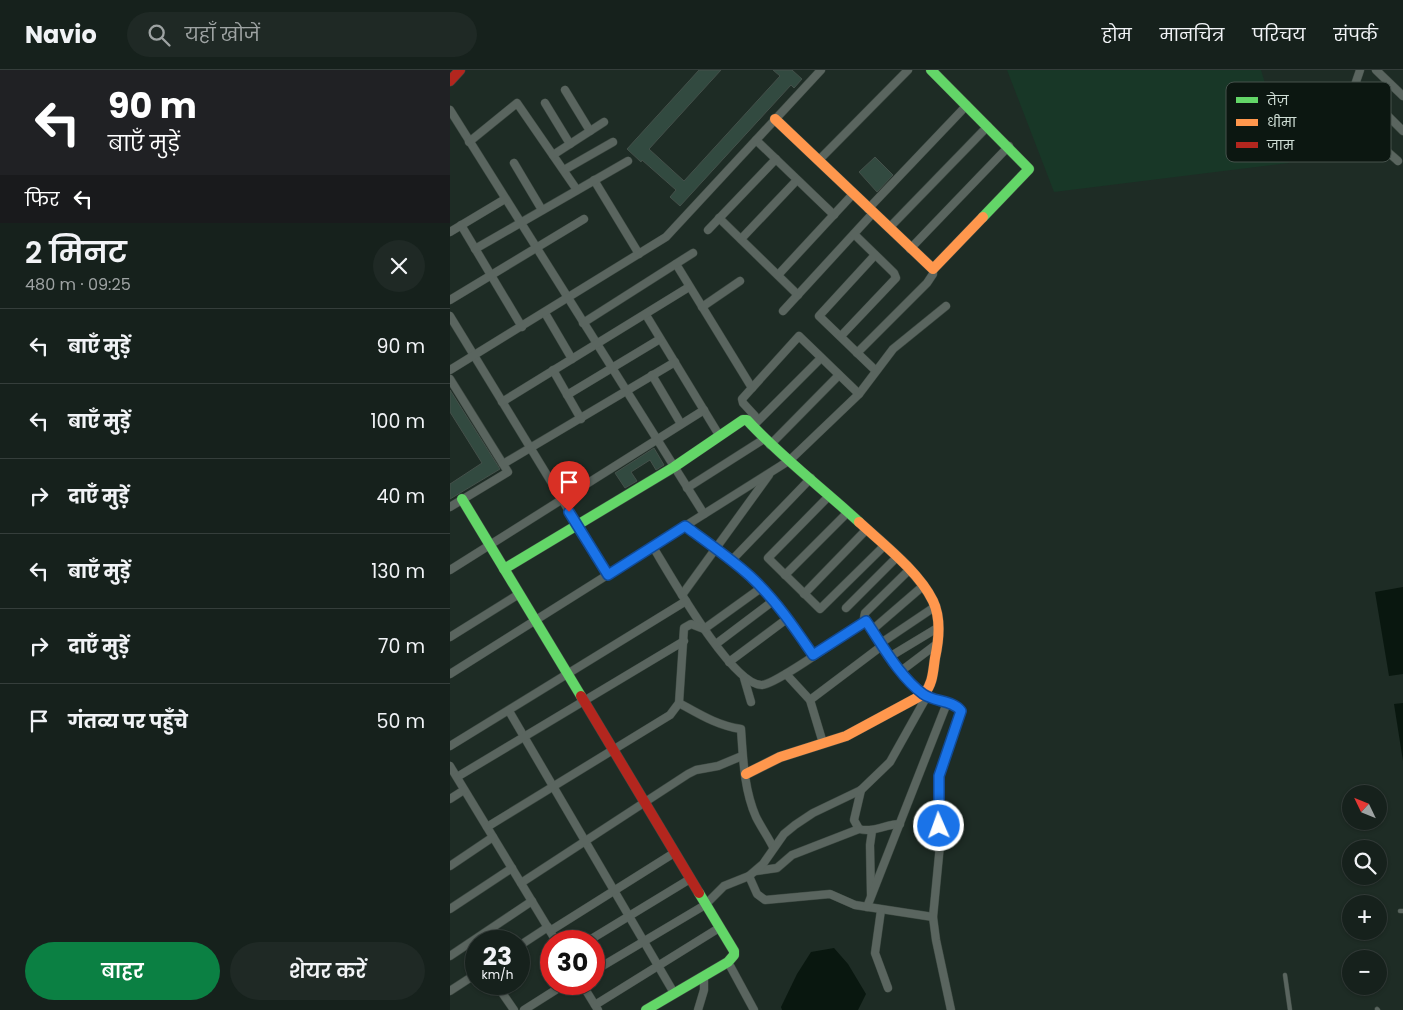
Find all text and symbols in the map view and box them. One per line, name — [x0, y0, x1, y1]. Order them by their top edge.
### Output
search box — [127, 12, 477, 57]
text: Navio — [25, 18, 97, 51]
icon: search — [145, 21, 173, 49]
text: यहाँ खोजें — [185, 21, 260, 48]
text: होम — [1102, 22, 1132, 47]
text: मानचित्र — [1160, 22, 1224, 47]
text: परिचय — [1252, 22, 1306, 47]
text: संपर्क — [1334, 22, 1378, 47]
text: 90 m — [108, 81, 197, 130]
legend — [1226, 82, 1391, 162]
icon: left — [25, 90, 90, 155]
text: तेज़ — [1266, 90, 1290, 110]
text: धीमा — [1267, 112, 1297, 132]
text: बाएँ मुड़ें — [108, 128, 180, 159]
text: जाम — [1266, 135, 1295, 155]
icon: left — [69, 185, 97, 213]
text: फिर — [25, 186, 59, 213]
text: 2 मिनट — [25, 231, 127, 274]
button: close — [373, 240, 425, 292]
text: 480 m · 09:25 — [25, 273, 131, 296]
icon: left — [25, 332, 53, 360]
text: बाएँ मुड़ें — [68, 333, 130, 360]
text: 90 m — [376, 333, 425, 360]
icon: left — [25, 407, 53, 435]
text: बाएँ मुड़ें — [68, 408, 130, 435]
text: 100 m — [370, 408, 425, 435]
pin — [548, 461, 590, 512]
icon: arrive — [555, 468, 583, 496]
icon: right — [25, 482, 53, 510]
text: दाएँ मुड़ें — [68, 483, 129, 510]
text: 40 m — [376, 483, 425, 510]
icon: left — [25, 557, 53, 585]
text: बाएँ मुड़ें — [68, 558, 130, 585]
text: 130 m — [371, 558, 425, 585]
icon: right — [25, 632, 53, 660]
text: दाएँ मुड़ें — [68, 633, 129, 660]
text: 70 m — [378, 633, 425, 660]
icon: arrive — [25, 707, 53, 735]
text: गंतव्य पर पहुँचे — [68, 708, 188, 735]
text: 50 m — [376, 708, 425, 735]
north arrow — [1342, 785, 1388, 830]
map controls — [1342, 785, 1387, 995]
position arrow — [912, 799, 964, 851]
button: search — [1342, 840, 1387, 885]
button: + — [1342, 895, 1387, 940]
speed limit sign: 30 — [540, 930, 605, 995]
text: 23 — [483, 939, 512, 974]
button: बाहर — [25, 942, 220, 1000]
button: शेयर करें — [230, 942, 425, 1000]
button: − — [1342, 950, 1387, 995]
text: km/h — [482, 966, 513, 983]

